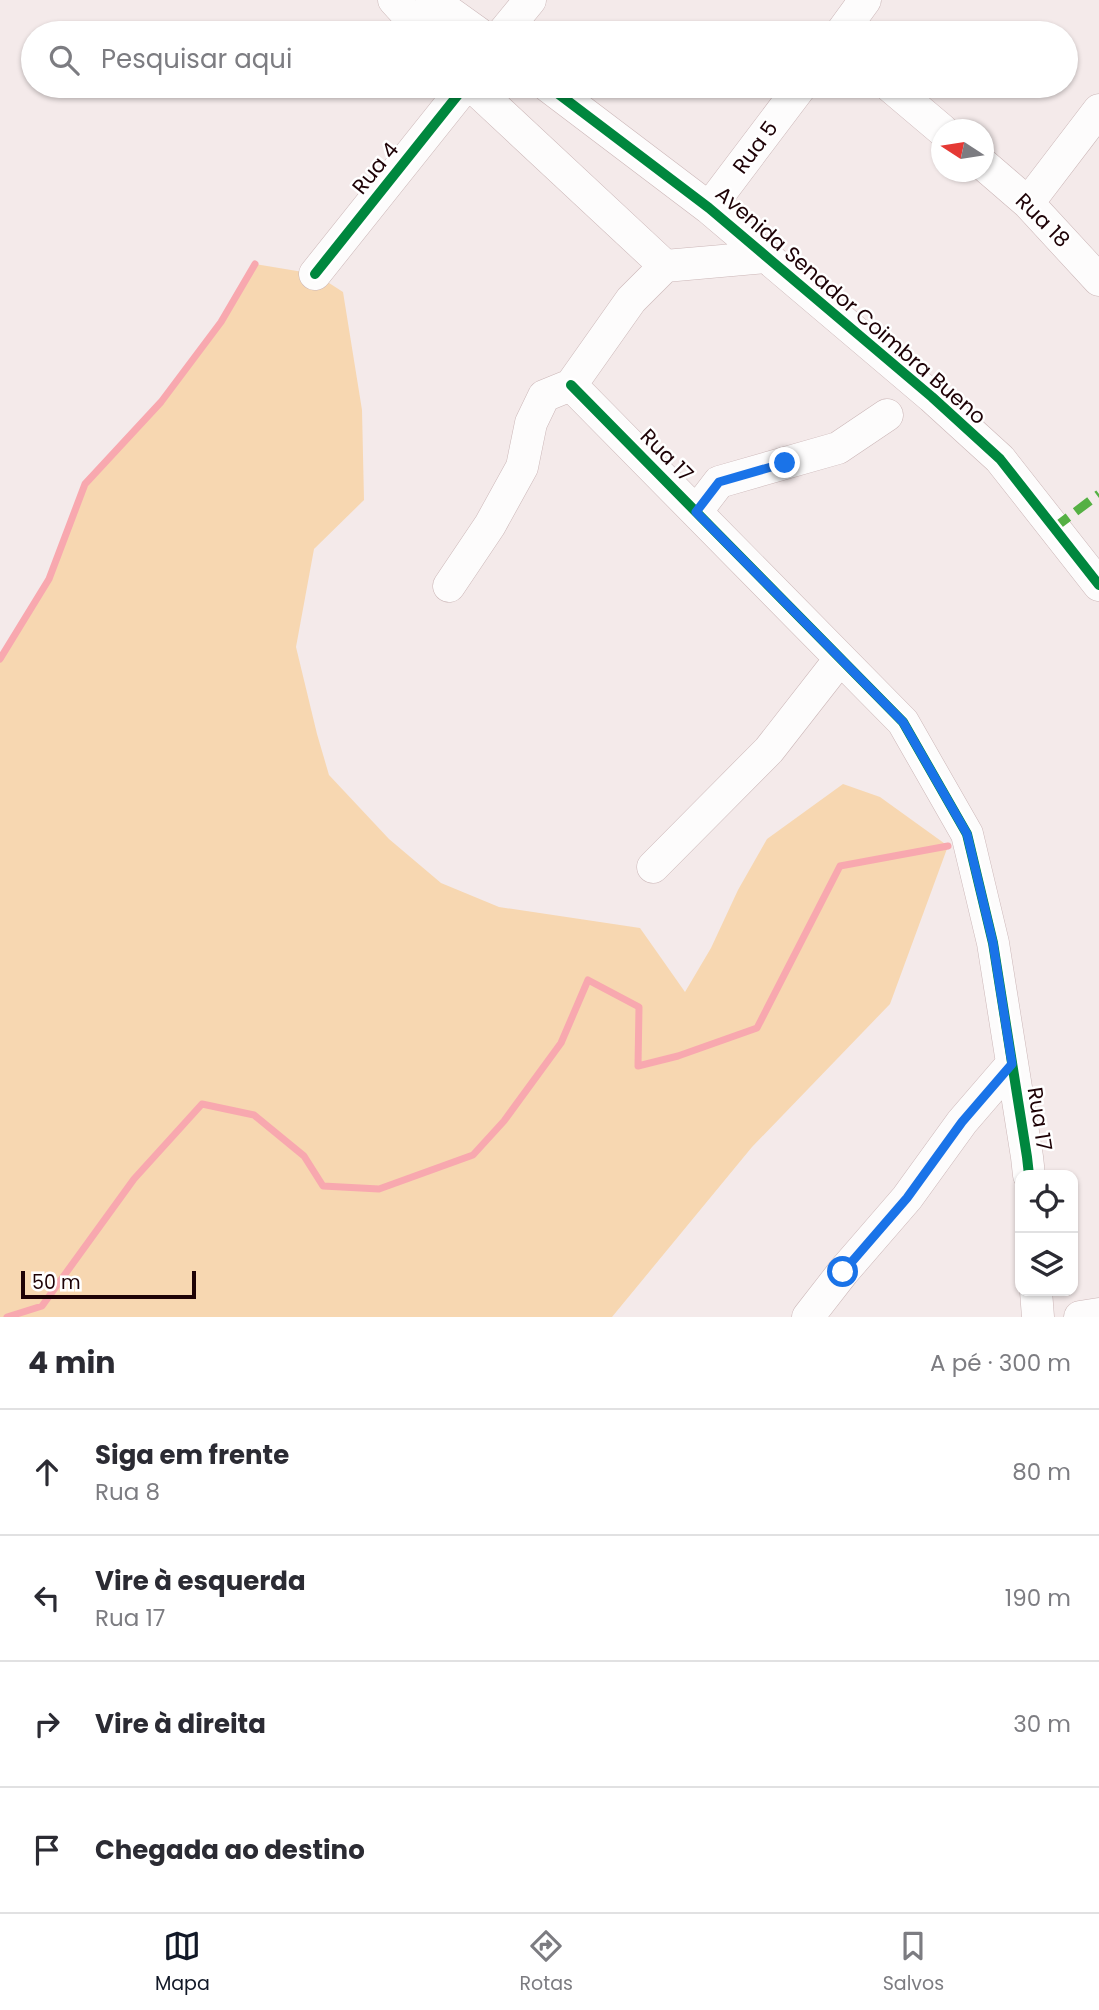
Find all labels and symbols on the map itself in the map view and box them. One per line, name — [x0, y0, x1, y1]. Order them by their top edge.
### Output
street label: Rua 5 — [726, 115, 784, 179]
north arrow — [931, 119, 994, 182]
street label: Rua 4 — [345, 136, 405, 200]
street label: Avenida Senador Coimbra Bueno — [709, 179, 993, 431]
street label: Rua 18 — [1009, 186, 1077, 254]
street label: Rua 17 — [634, 422, 700, 488]
route end — [769, 447, 800, 478]
street label: Rua 17 — [1021, 1085, 1059, 1153]
route start — [827, 1256, 858, 1287]
scale bar — [21, 1268, 196, 1300]

